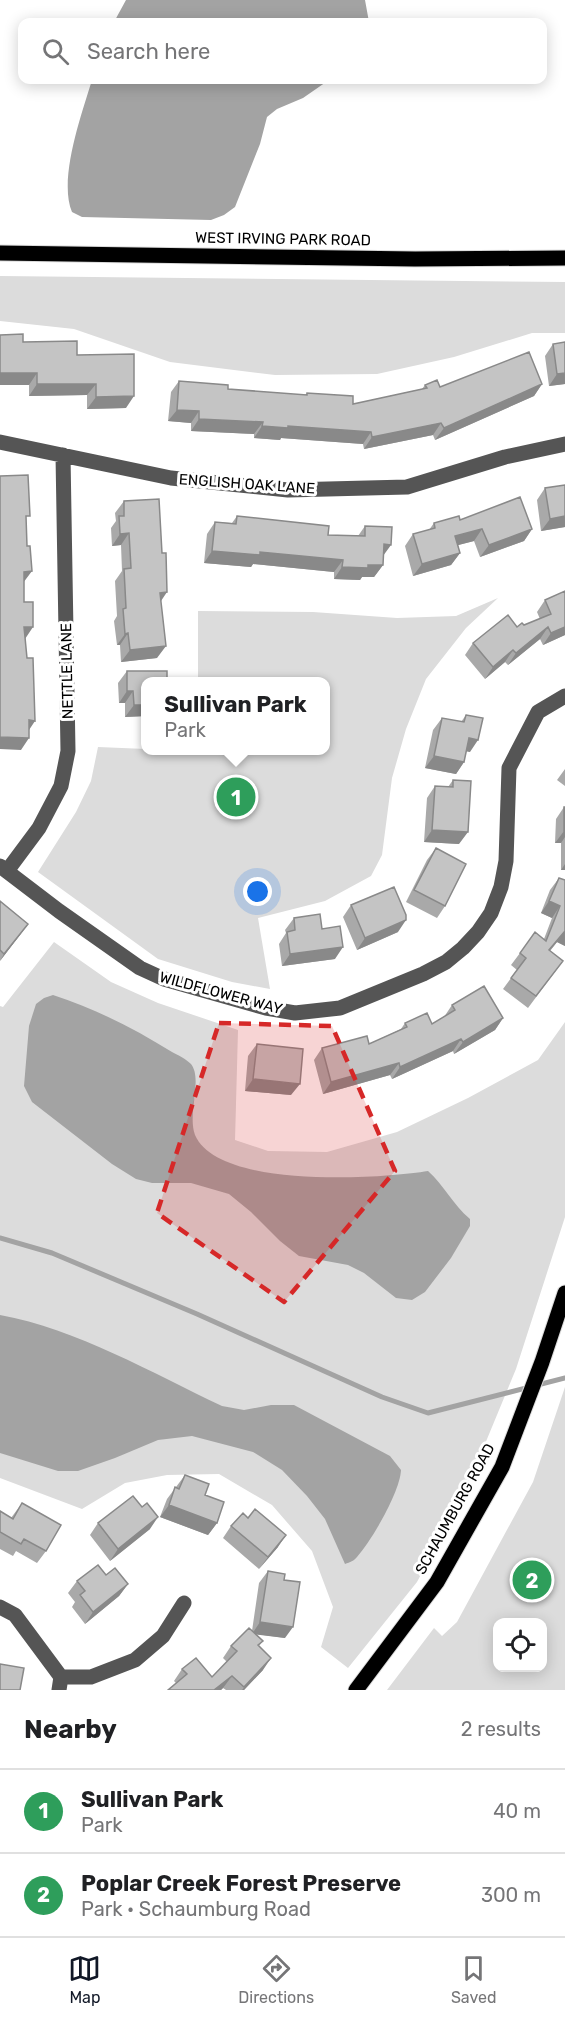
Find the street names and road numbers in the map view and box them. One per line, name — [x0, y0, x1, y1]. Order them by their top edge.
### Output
street label: WEST IRVING PARK ROAD — [195, 228, 371, 250]
street label: ENGLISH OAK LANE — [178, 470, 316, 498]
street label: NETTLE LANE — [57, 623, 77, 719]
street label: WILDFLOWER WAY — [158, 968, 285, 1018]
street label: SCHAUMBURG ROAD — [412, 1440, 498, 1578]

